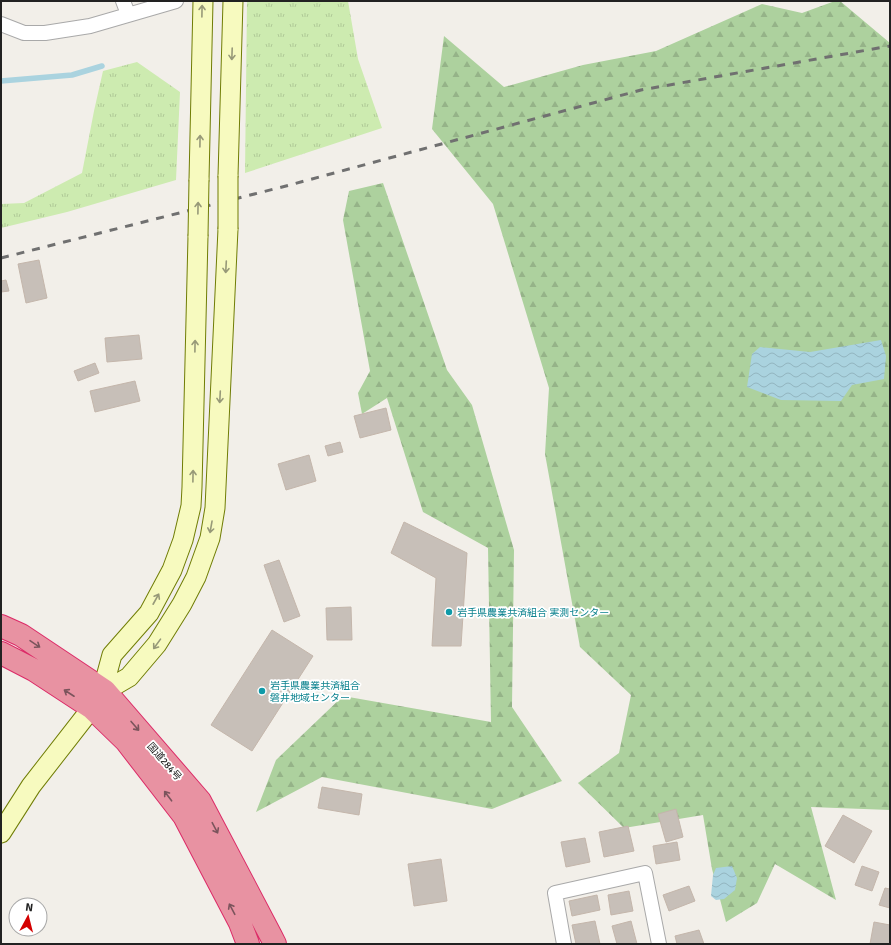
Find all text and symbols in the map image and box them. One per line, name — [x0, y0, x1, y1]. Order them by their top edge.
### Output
one-way arrow — [199, 5, 206, 18]
one-way arrow — [228, 47, 235, 60]
one-way arrow — [196, 135, 203, 148]
one-way arrow — [194, 202, 202, 215]
one-way arrow — [222, 260, 230, 273]
one-way arrow — [192, 340, 199, 353]
one-way arrow — [216, 390, 224, 403]
one-way arrow — [189, 470, 197, 483]
one-way arrow — [207, 520, 215, 533]
one-way arrow — [153, 593, 161, 605]
marker: 岩手県農業共済組合 実測センター — [444, 607, 454, 617]
place label: 岩手県農業共済組合 実測センター — [457, 607, 609, 619]
one-way arrow — [152, 638, 161, 649]
one-way arrow — [30, 640, 41, 649]
place label: 岩手県農業共済組合 磐井地域センター — [270, 680, 360, 704]
marker: 岩手県農業共済組合 磐井地域センター — [257, 686, 267, 696]
one-way arrow — [64, 689, 75, 697]
one-way arrow — [131, 721, 140, 731]
street label: 国道284号 — [145, 740, 184, 783]
one-way arrow — [164, 790, 172, 801]
one-way arrow — [211, 822, 219, 834]
north arrow — [8, 897, 48, 937]
text: N — [25, 901, 34, 914]
one-way arrow — [228, 903, 236, 915]

